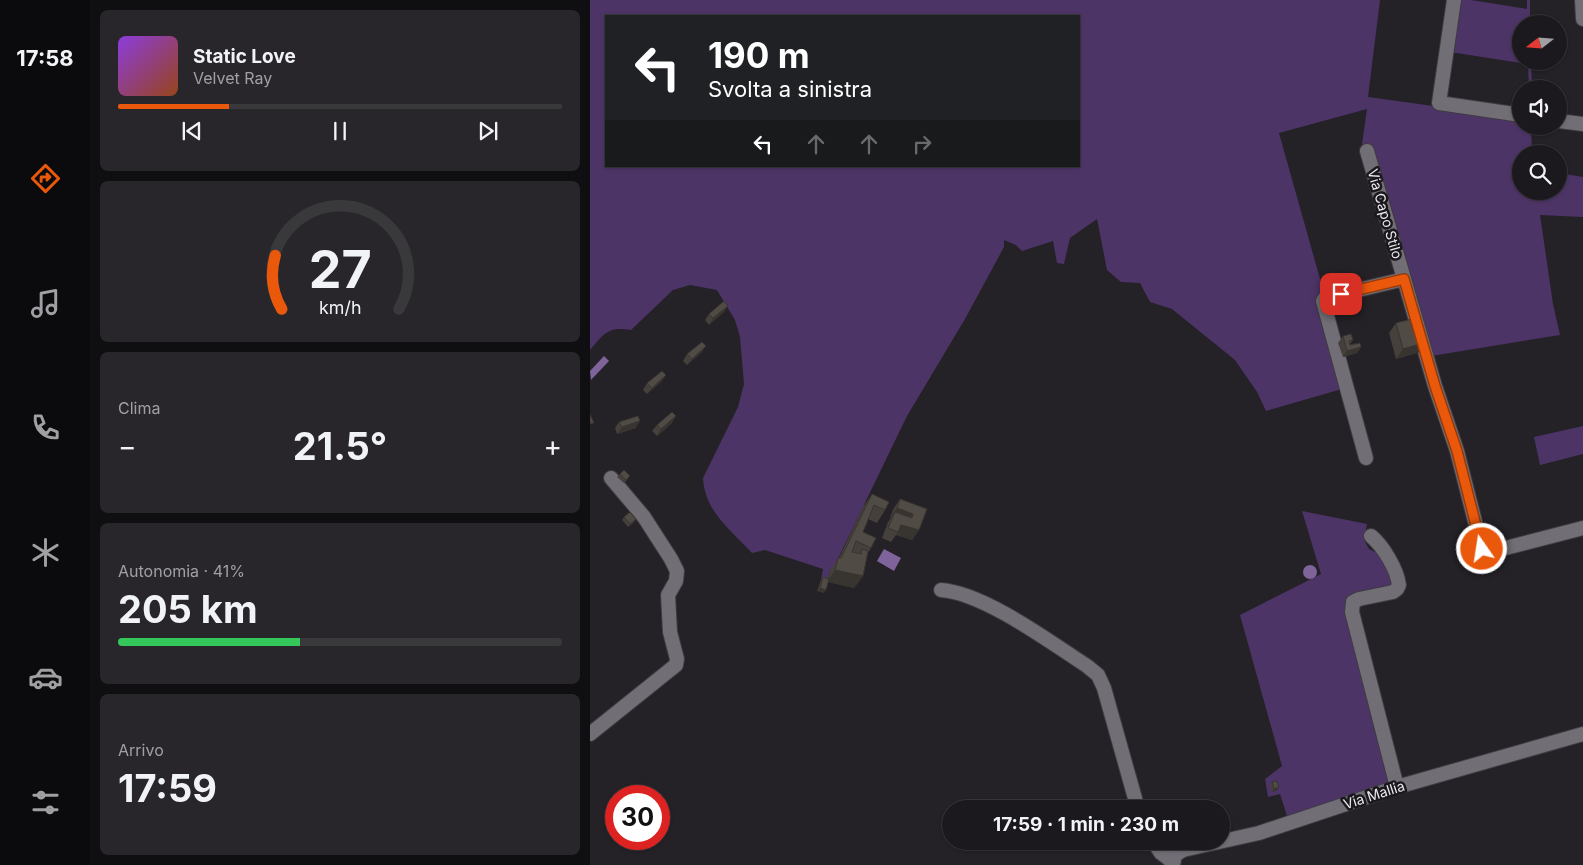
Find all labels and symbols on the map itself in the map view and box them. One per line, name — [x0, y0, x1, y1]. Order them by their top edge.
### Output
north arrow — [1512, 15, 1568, 70]
street label: Via Capo Stilo — [1365, 167, 1406, 261]
pin — [1320, 273, 1362, 315]
position arrow — [1455, 522, 1507, 574]
street label: Via Mallia — [1341, 777, 1407, 812]
speed limit sign: 30 — [605, 785, 670, 850]

